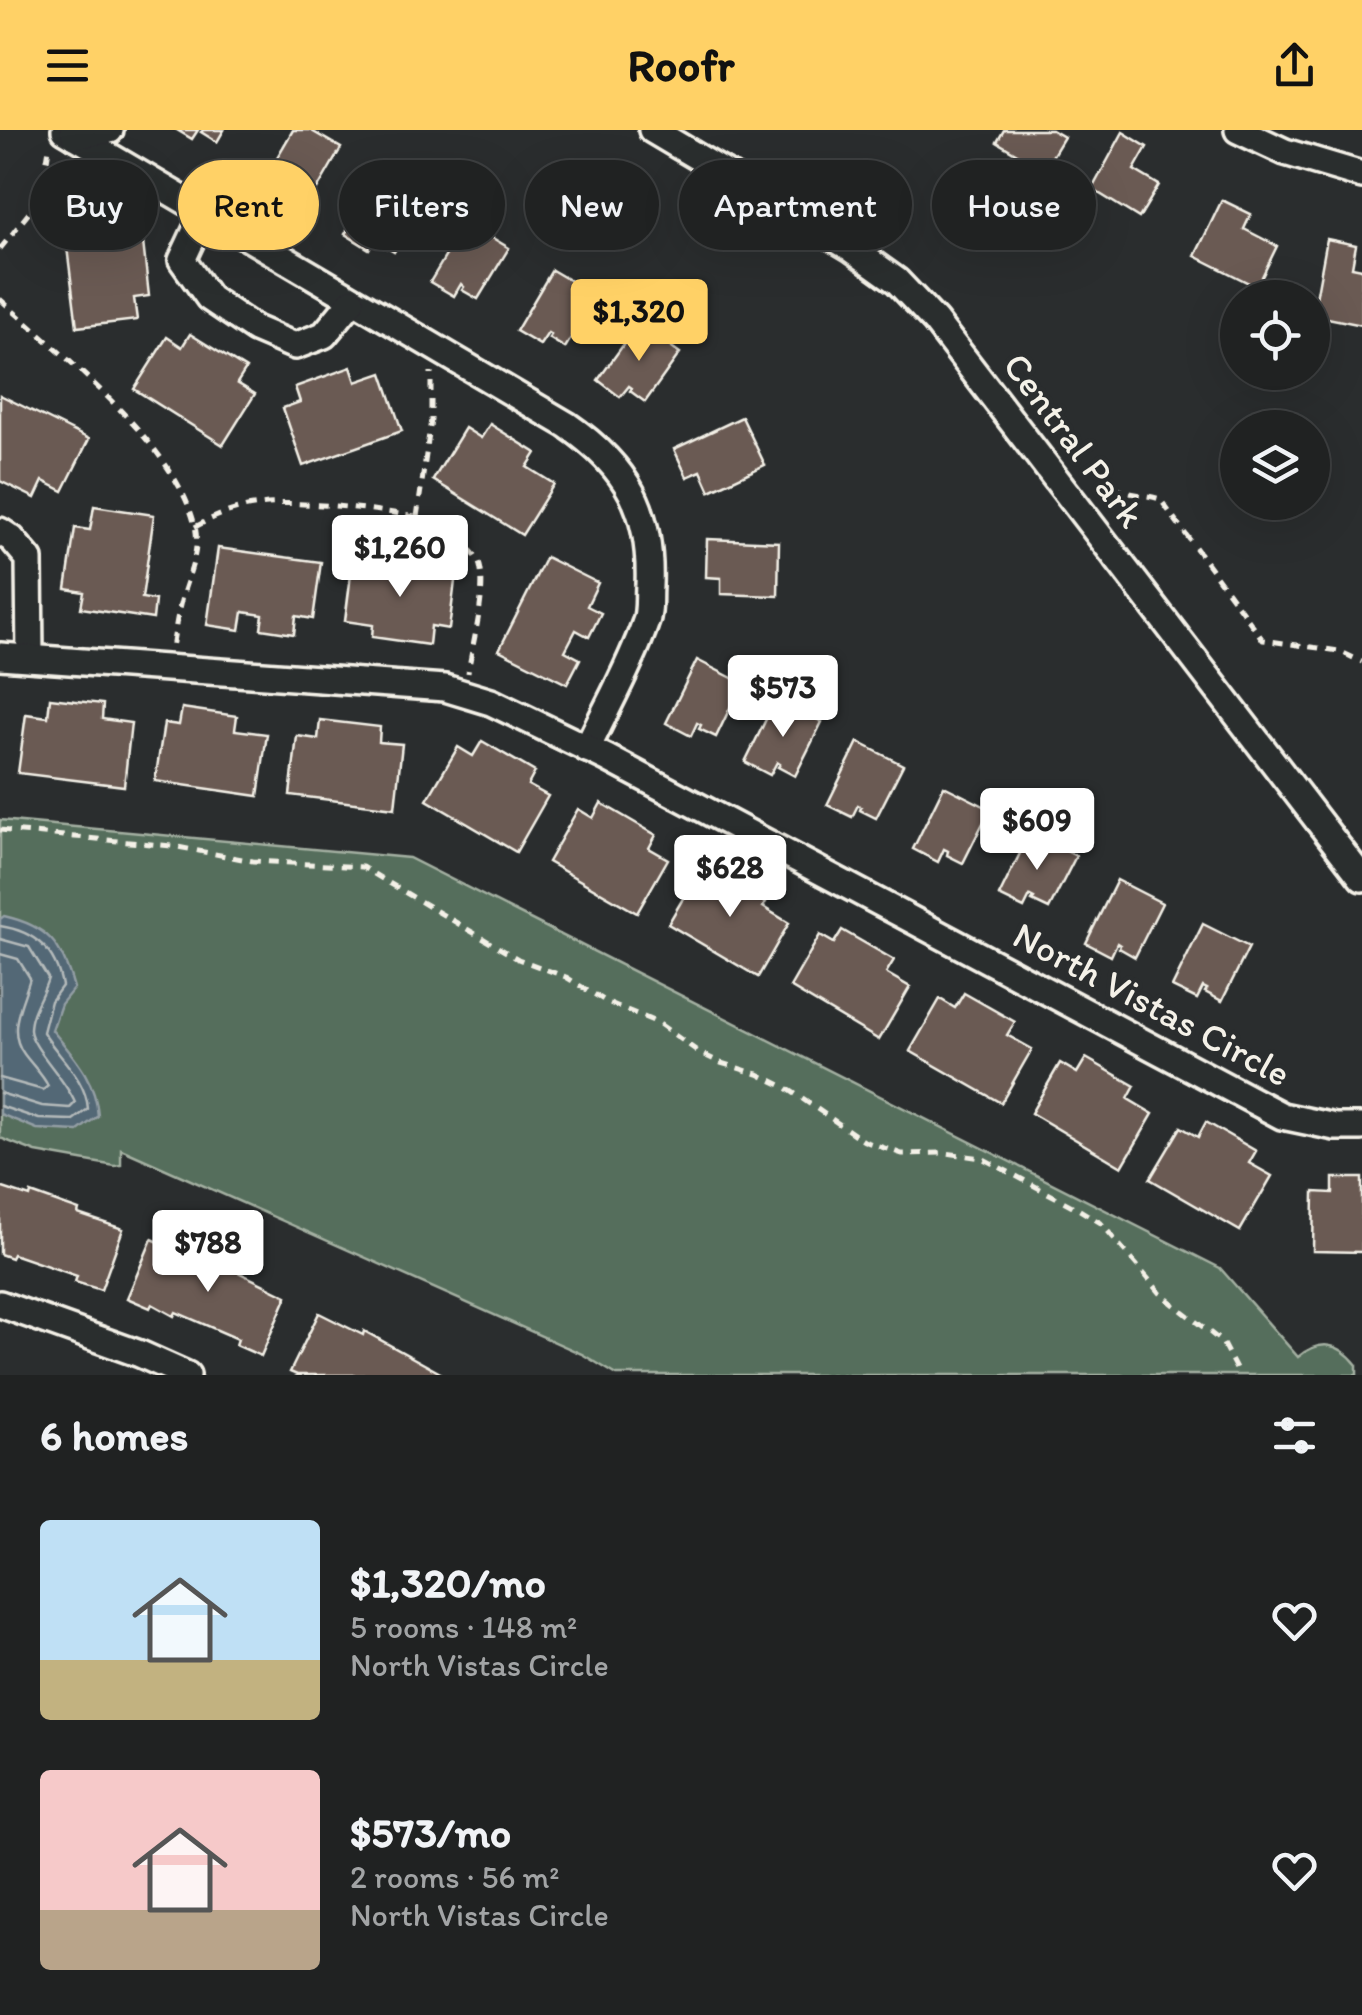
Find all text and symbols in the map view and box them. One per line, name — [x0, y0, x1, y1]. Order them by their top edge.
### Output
icon: menu — [40, 38, 95, 93]
text: Roofr — [628, 38, 734, 92]
icon: share — [1267, 38, 1322, 93]
chip: Buy — [30, 160, 158, 250]
chip: Rent — [178, 160, 319, 250]
chip: Filters — [339, 160, 505, 250]
chip: New — [525, 160, 659, 250]
chip: Apartment — [679, 160, 912, 250]
chip: House — [932, 160, 1096, 250]
pin: $1,320 — [558, 279, 720, 364]
map controls — [1220, 280, 1330, 520]
button: locate — [1220, 280, 1330, 390]
text: $1,320 — [593, 292, 685, 330]
street label: Central Park — [993, 344, 1155, 537]
button: layers — [1220, 410, 1330, 520]
pin: $1,260 — [319, 515, 481, 600]
text: $1,260 — [354, 528, 446, 566]
pin: $573 — [724, 655, 842, 740]
text: $573 — [750, 668, 816, 706]
pin: $609 — [978, 788, 1096, 873]
text: $609 — [1002, 801, 1072, 839]
pin: $628 — [671, 835, 789, 920]
text: $628 — [696, 848, 764, 886]
street label: North Vistas Circle — [1006, 912, 1298, 1096]
pin: $788 — [149, 1210, 267, 1295]
text: $788 — [174, 1223, 242, 1261]
icon: filters — [1267, 1408, 1322, 1463]
text: 6 homes — [40, 1410, 188, 1461]
text: $1,320/mo — [350, 1557, 546, 1608]
icon: home — [120, 1560, 240, 1680]
icon: heart — [1267, 1593, 1322, 1648]
text: 5 rooms · 148 m² — [350, 1608, 577, 1646]
text: North Vistas Circle — [350, 1646, 609, 1684]
text: $573/mo — [350, 1807, 511, 1858]
icon: home — [120, 1810, 240, 1930]
icon: heart — [1267, 1843, 1322, 1898]
text: 2 rooms · 56 m² — [350, 1858, 559, 1896]
text: North Vistas Circle — [350, 1896, 609, 1934]

